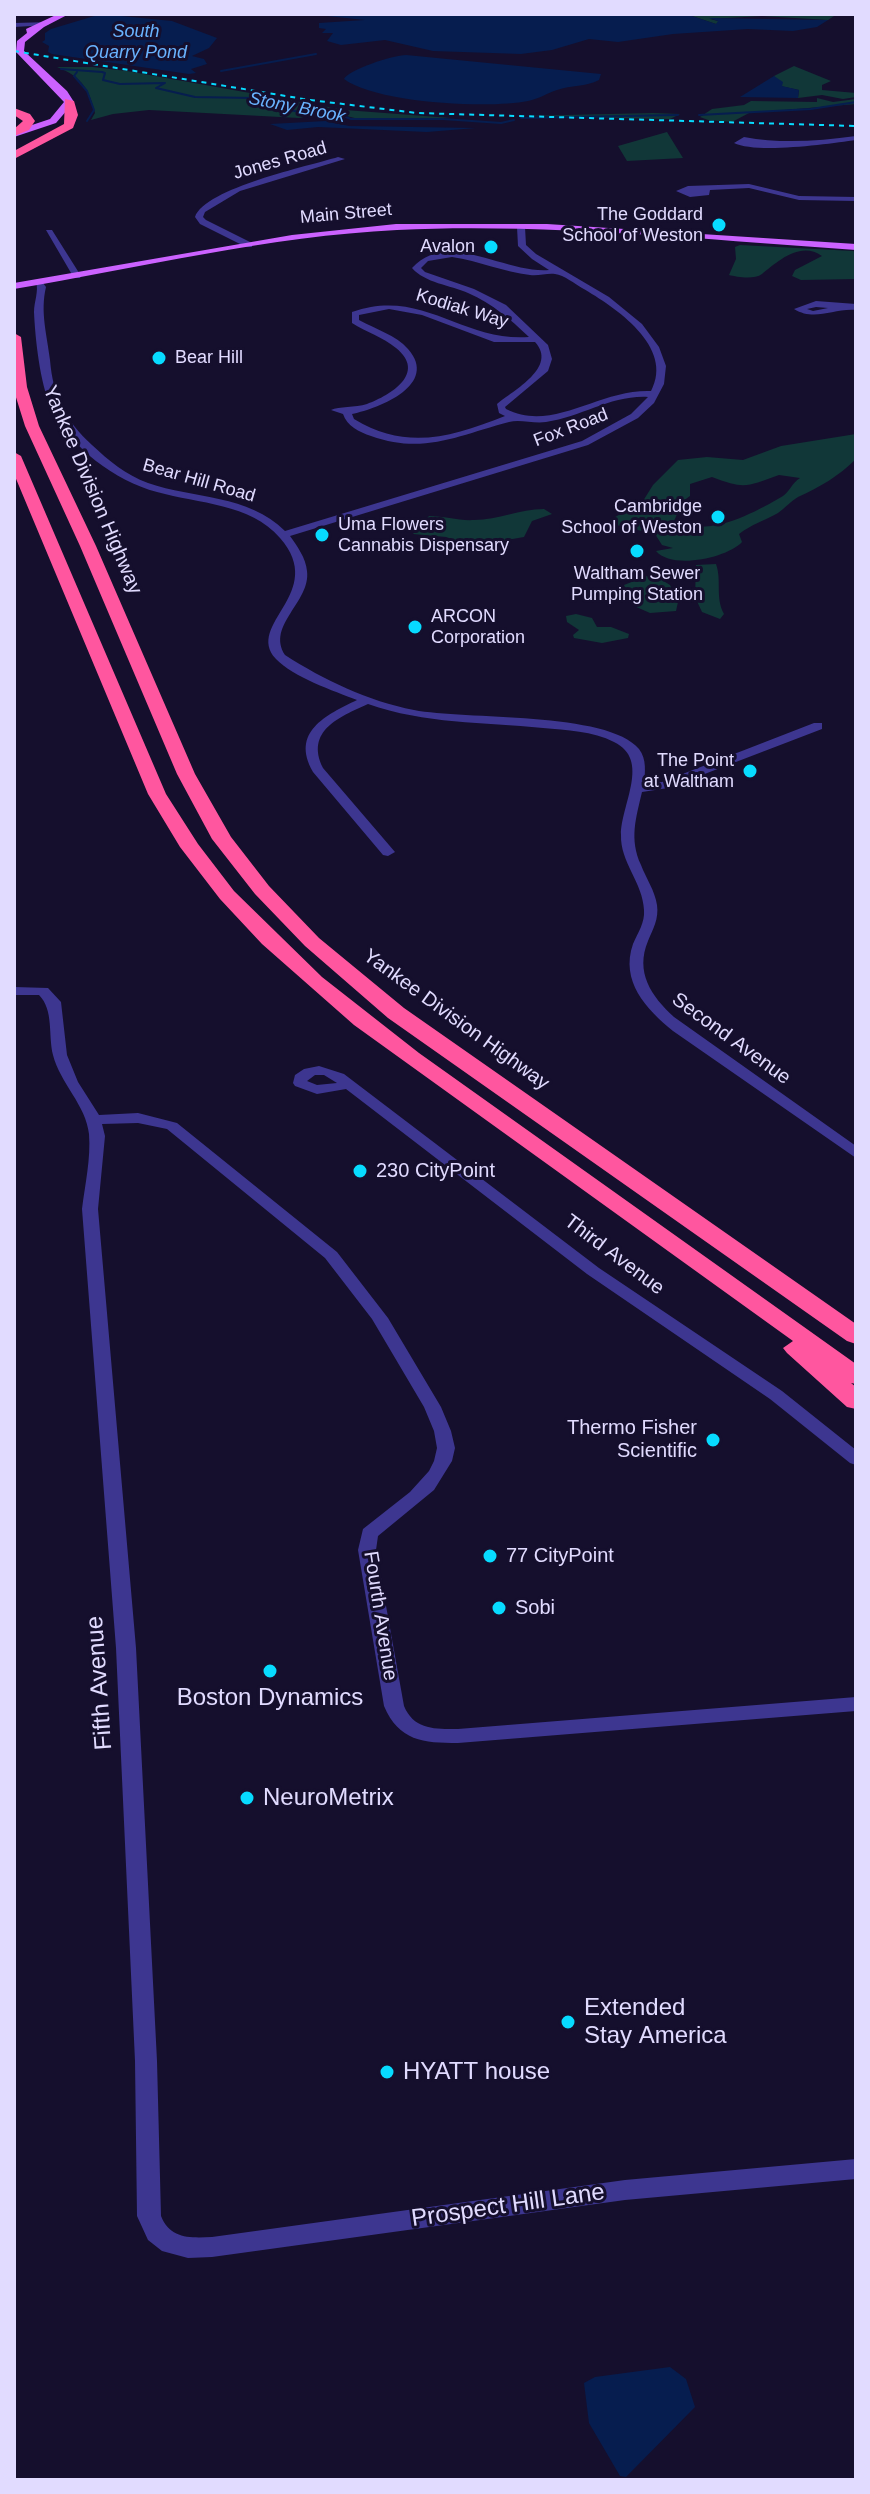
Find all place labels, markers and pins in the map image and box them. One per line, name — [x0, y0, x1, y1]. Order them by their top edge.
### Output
place label: The Goddard School of Weston — [562, 204, 703, 246]
marker: The Goddard School of Weston — [710, 216, 728, 234]
place label: Avalon — [420, 236, 475, 258]
marker: Avalon — [482, 238, 500, 256]
place label: Bear Hill — [175, 347, 243, 369]
marker: Bear Hill — [150, 349, 168, 367]
place label: Cambridge School of Weston — [561, 496, 702, 538]
marker: Cambridge School of Weston — [709, 508, 727, 526]
place label: Uma Flowers Cannabis Dispensary — [338, 514, 509, 556]
marker: Uma Flowers Cannabis Dispensary — [313, 526, 331, 544]
marker: Waltham Sewer Pumping Station — [628, 542, 646, 560]
place label: Waltham Sewer Pumping Station — [571, 563, 703, 606]
place label: ARCON Corporation — [431, 606, 525, 648]
marker: ARCON Corporation — [406, 618, 424, 636]
place label: The Point at Waltham — [644, 750, 734, 792]
marker: The Point at Waltham — [741, 762, 759, 780]
place label: 230 CityPoint — [376, 1159, 495, 1183]
marker: 230 CityPoint — [351, 1162, 369, 1180]
place label: Thermo Fisher Scientific — [567, 1416, 697, 1463]
marker: Thermo Fisher Scientific — [704, 1431, 722, 1449]
place label: 77 CityPoint — [506, 1544, 614, 1568]
marker: 77 CityPoint — [481, 1547, 499, 1565]
place label: Sobi — [515, 1596, 555, 1620]
marker: Sobi — [490, 1599, 508, 1617]
marker: Boston Dynamics — [261, 1662, 279, 1680]
place label: Boston Dynamics — [177, 1684, 363, 1712]
place label: NeuroMetrix — [263, 1784, 394, 1812]
marker: NeuroMetrix — [238, 1789, 256, 1807]
place label: Extended Stay America — [584, 1994, 727, 2050]
marker: Extended Stay America — [559, 2013, 577, 2031]
place label: HYATT house — [403, 2058, 550, 2086]
marker: HYATT house — [378, 2063, 396, 2081]

